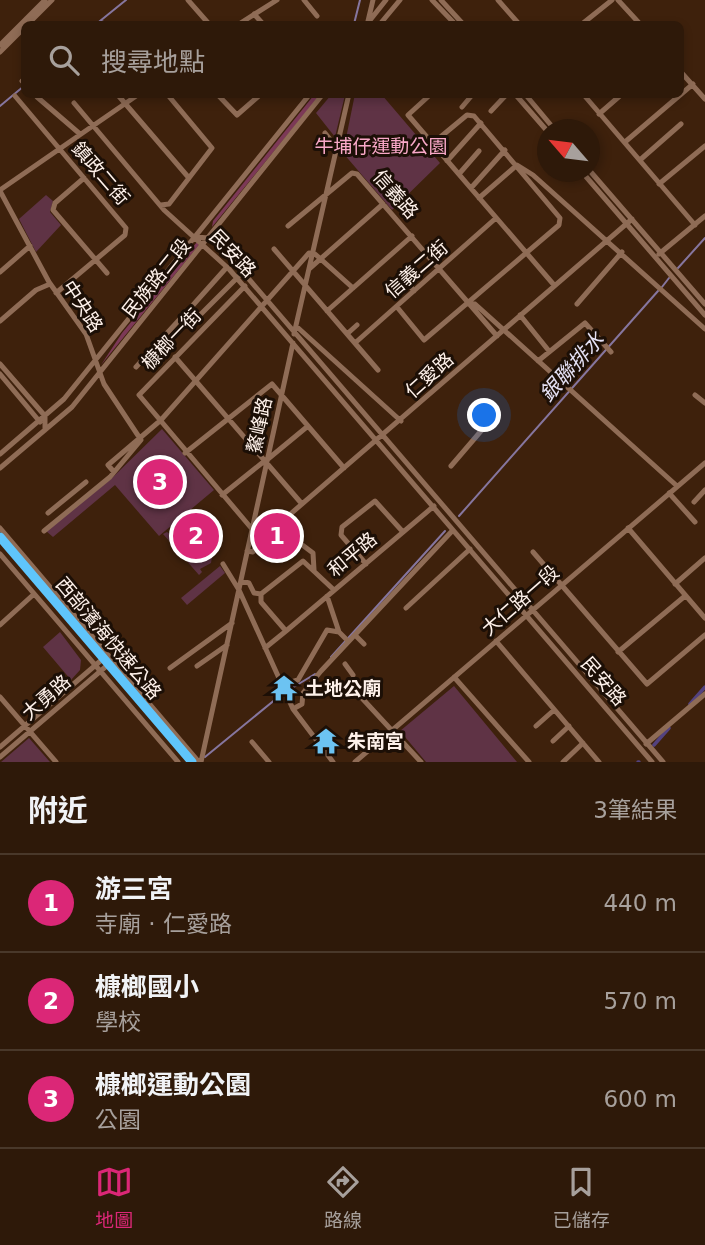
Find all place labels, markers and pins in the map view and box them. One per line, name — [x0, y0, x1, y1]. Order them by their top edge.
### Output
pin: 3 — [137, 456, 183, 508]
pin: 2 — [173, 510, 219, 562]
pin: 1 — [254, 510, 300, 562]
temple icon: 土地公廟 — [269, 673, 299, 703]
place label: 土地公廟 — [305, 677, 381, 699]
temple icon: 朱南宮 — [311, 726, 341, 756]
place label: 朱南宮 — [347, 730, 404, 752]

